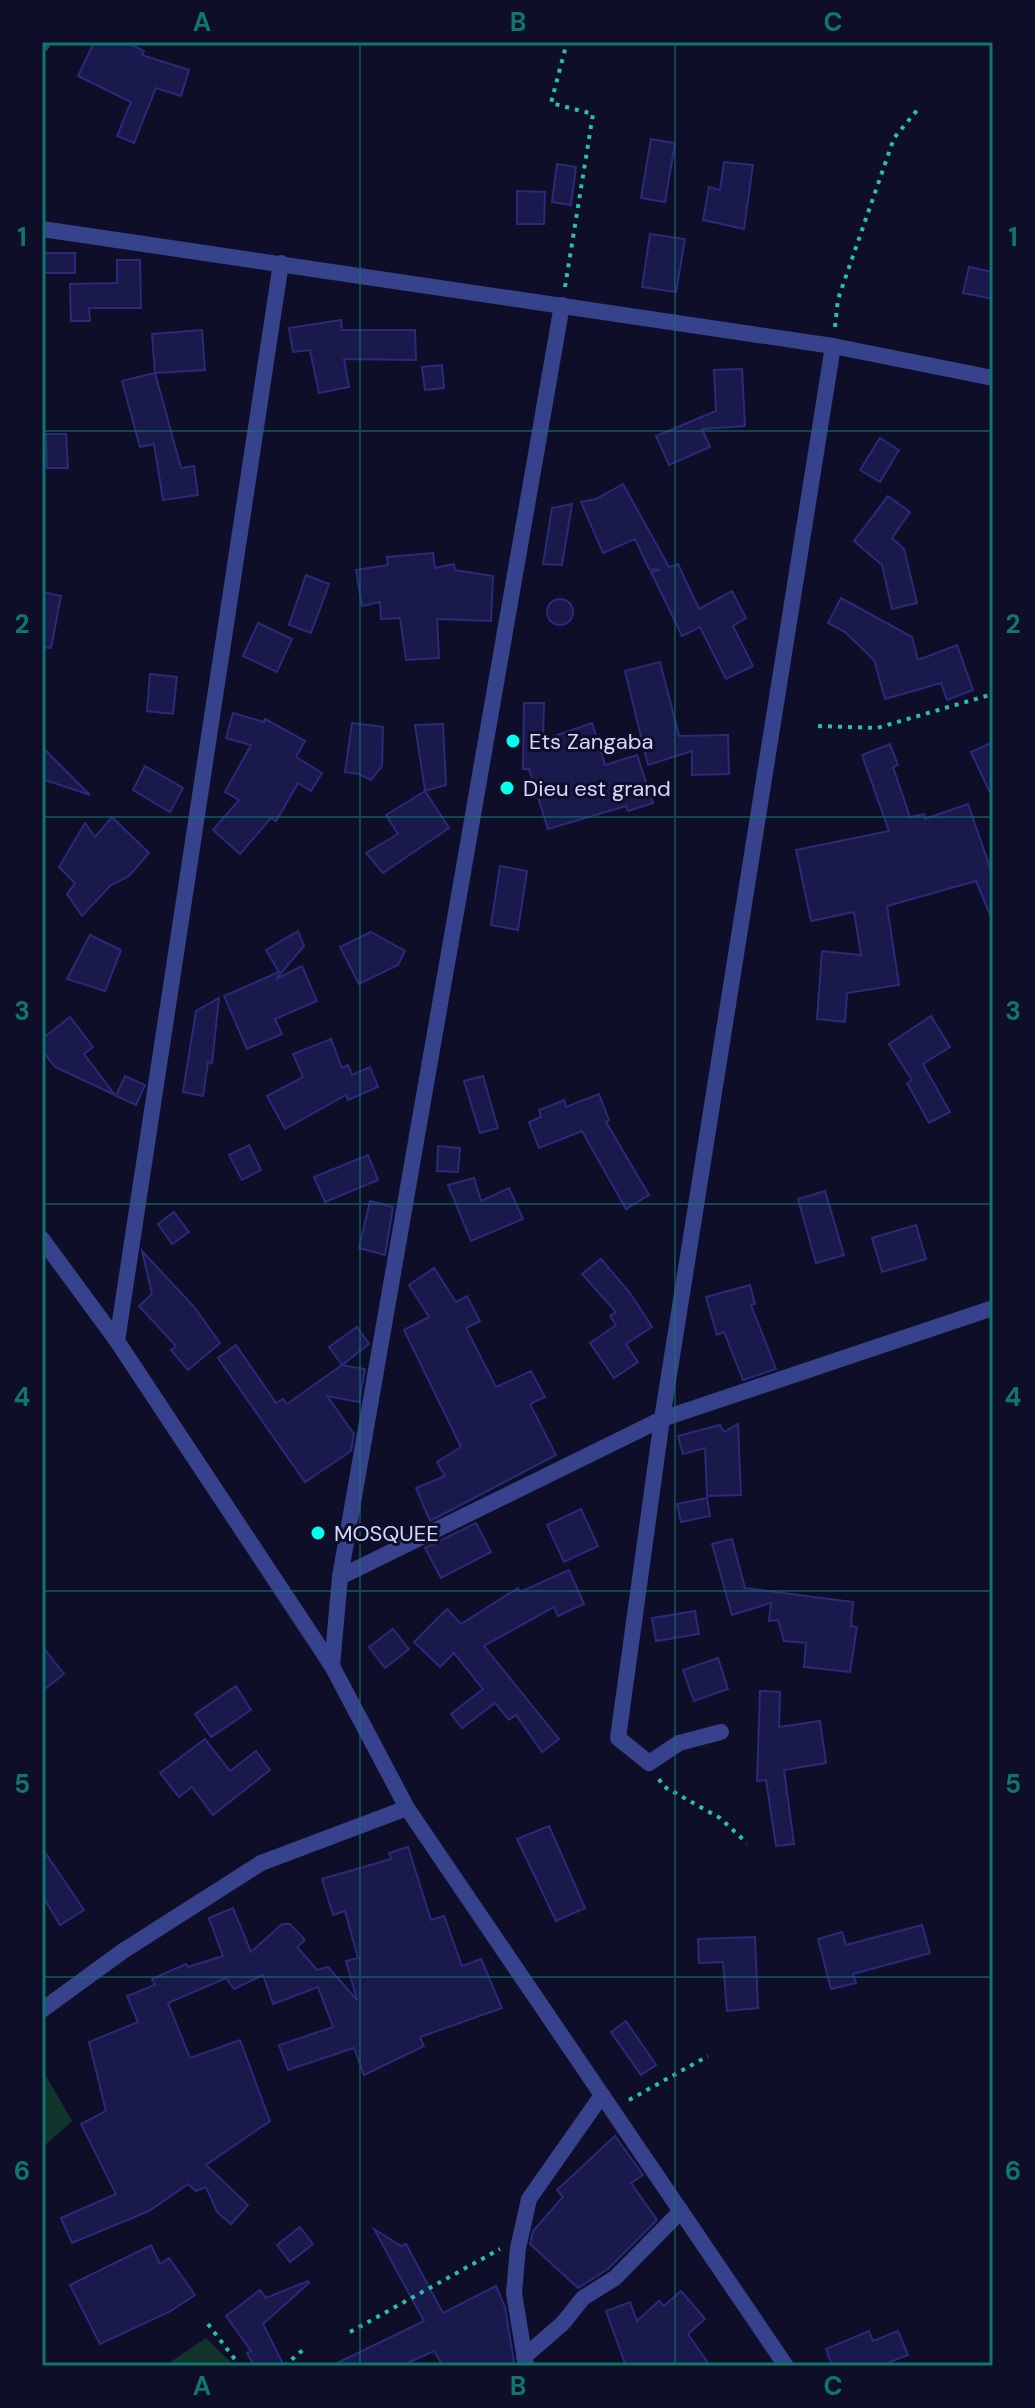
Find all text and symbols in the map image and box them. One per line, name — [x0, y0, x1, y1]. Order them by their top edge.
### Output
text: A — [193, 5, 211, 39]
text: B — [510, 5, 526, 39]
text: C — [823, 5, 843, 39]
text: 1 — [17, 220, 27, 254]
text: 1 — [1008, 220, 1018, 254]
text: 2 — [14, 607, 30, 641]
text: 2 — [1005, 607, 1021, 641]
place label: Ets Zangaba — [529, 727, 653, 756]
marker: Ets Zangaba — [504, 732, 522, 750]
place label: Dieu est grand — [523, 774, 671, 803]
marker: Dieu est grand — [498, 779, 516, 797]
text: 3 — [14, 994, 30, 1028]
text: 3 — [1005, 994, 1021, 1028]
text: 4 — [14, 1380, 30, 1414]
text: 4 — [1005, 1380, 1021, 1414]
place label: MOSQUEE — [334, 1519, 439, 1548]
marker: MOSQUEE — [309, 1524, 327, 1542]
text: 5 — [14, 1767, 30, 1801]
text: 5 — [1005, 1767, 1021, 1801]
text: 6 — [14, 2154, 30, 2188]
text: 6 — [1005, 2154, 1021, 2188]
text: A — [193, 2369, 211, 2403]
text: B — [510, 2369, 526, 2403]
text: C — [823, 2369, 843, 2403]

